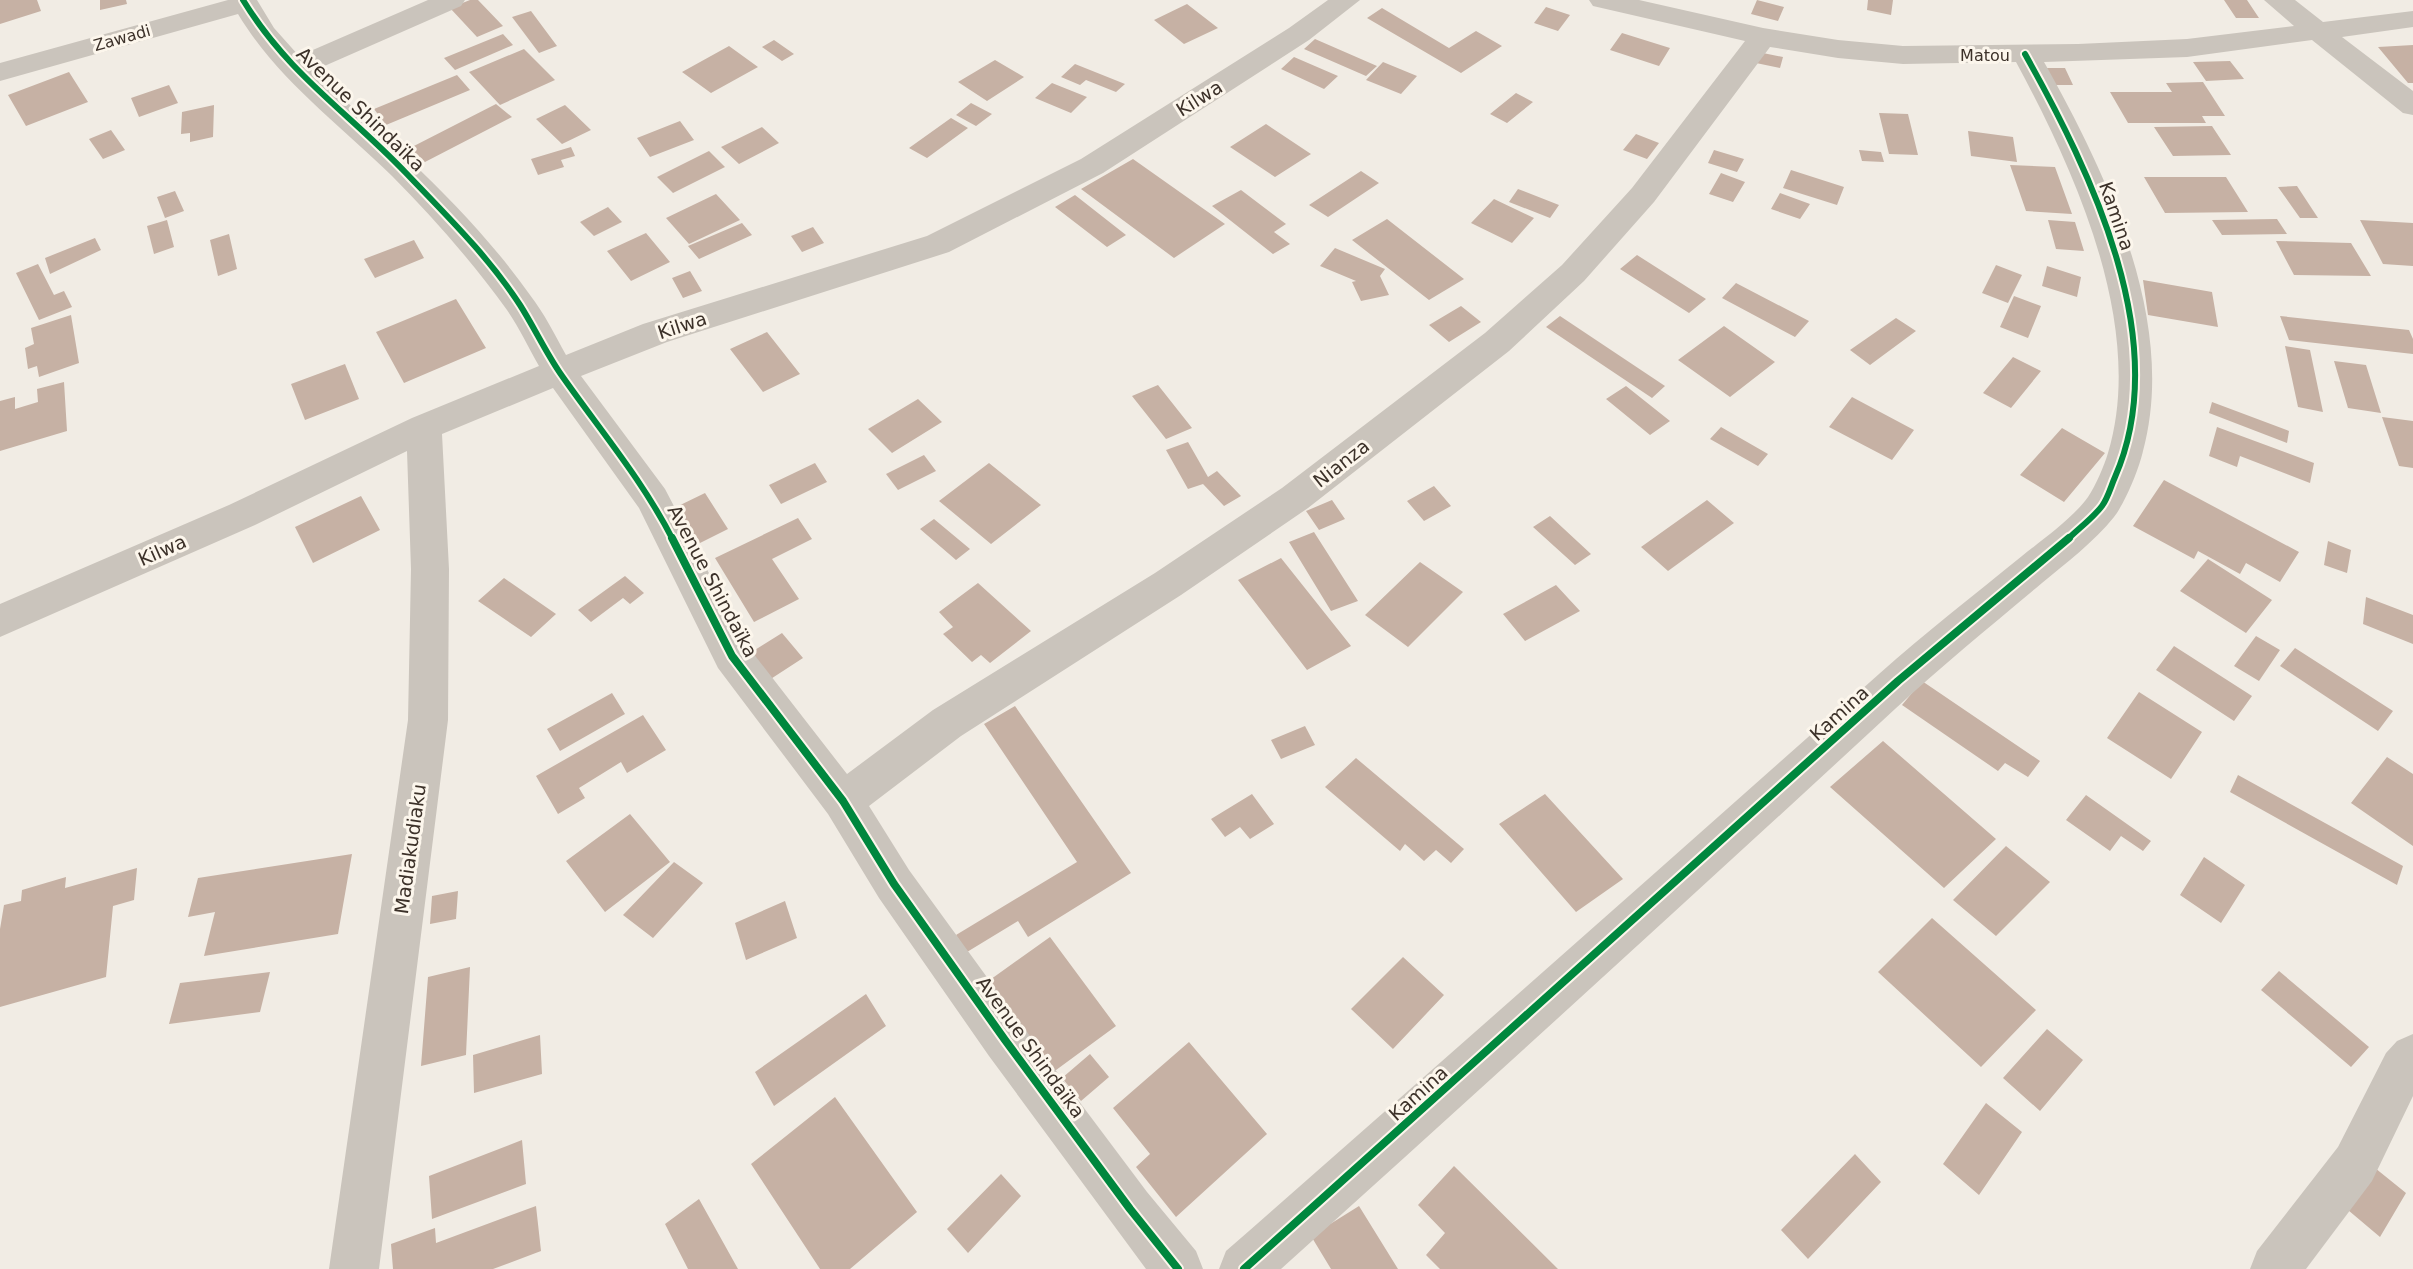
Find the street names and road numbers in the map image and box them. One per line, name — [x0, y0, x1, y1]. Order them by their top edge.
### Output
street label: Zawadi — [91, 21, 153, 55]
street label: Avenue Shindaïka — [292, 42, 430, 176]
street label: Matou — [1960, 46, 2010, 65]
street label: Kilwa — [1172, 75, 1226, 121]
street label: Kamina — [2095, 179, 2139, 253]
street label: Kilwa — [655, 307, 709, 343]
street label: Nianza — [1309, 434, 1373, 492]
street label: Avenue Shindaïka — [664, 501, 762, 661]
street label: Kilwa — [135, 530, 189, 570]
street label: Kamina — [1805, 681, 1873, 745]
street label: Madiakudiaku — [390, 783, 430, 915]
street label: Avenue Shindaïka — [972, 972, 1090, 1122]
street label: Kamina — [1384, 1061, 1452, 1125]

